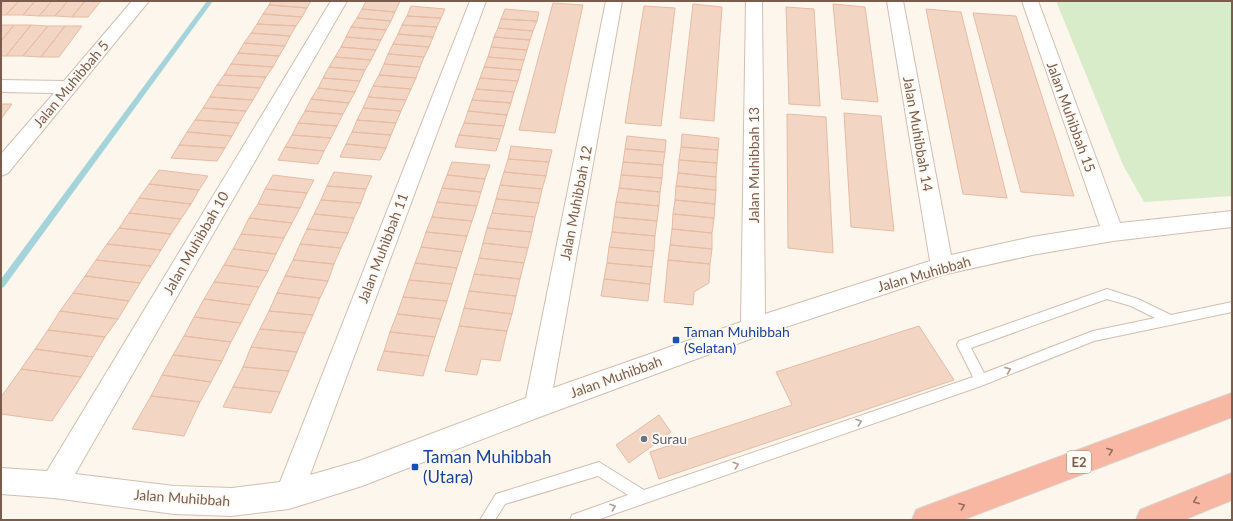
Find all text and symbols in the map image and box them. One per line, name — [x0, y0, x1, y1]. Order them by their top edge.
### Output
street label: Jalan Muhibbah 5 — [29, 37, 112, 131]
street label: Jalan Muhibbah 15 — [1044, 59, 1099, 174]
street label: Jalan Muhibbah 14 — [900, 75, 937, 193]
street label: Jalan Muhibbah 13 — [745, 107, 762, 223]
street label: Jalan Muhibbah 12 — [556, 144, 595, 262]
street label: Jalan Muhibbah 10 — [159, 188, 232, 297]
street label: Jalan Muhibbah 11 — [354, 190, 411, 305]
street label: Jalan Muhibbah — [875, 252, 973, 295]
place label: Taman Muhibbah (Selatan) — [684, 323, 790, 356]
marker: Taman Muhibbah (Selatan) — [671, 335, 681, 345]
street label: Jalan Muhibbah — [568, 352, 664, 401]
one-way arrow — [1005, 366, 1012, 374]
one-way arrow — [855, 418, 862, 426]
place label: Surau — [652, 430, 687, 447]
marker: Surau — [639, 434, 649, 444]
place label: Taman Muhibbah (Utara) — [423, 446, 551, 487]
one-way arrow — [1107, 447, 1114, 455]
road number: E2 — [1067, 451, 1091, 473]
one-way arrow — [733, 461, 740, 469]
marker: Taman Muhibbah (Utara) — [410, 462, 420, 472]
street label: Jalan Muhibbah — [133, 486, 231, 509]
one-way arrow — [1192, 496, 1200, 504]
one-way arrow — [959, 503, 966, 511]
one-way arrow — [610, 504, 617, 512]

